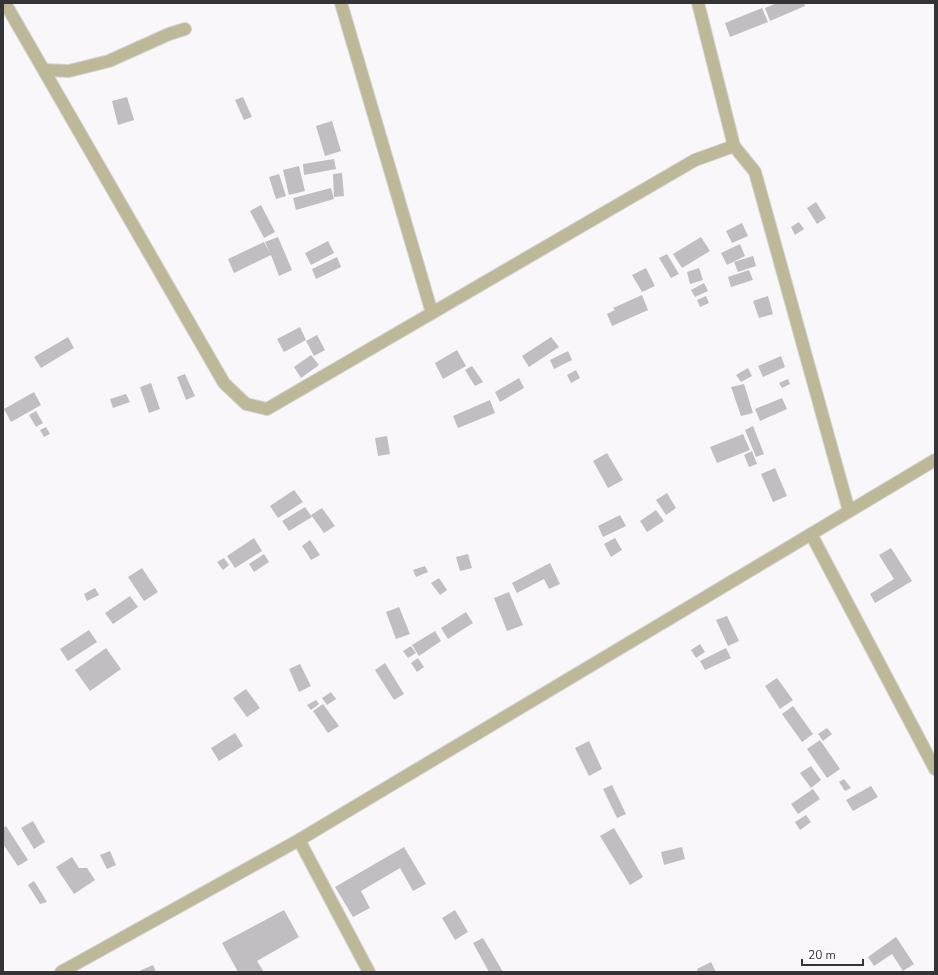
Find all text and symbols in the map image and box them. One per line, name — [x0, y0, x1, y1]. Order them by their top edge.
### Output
scale bar — [802, 941, 863, 967]
text: 20 m — [808, 947, 836, 963]

